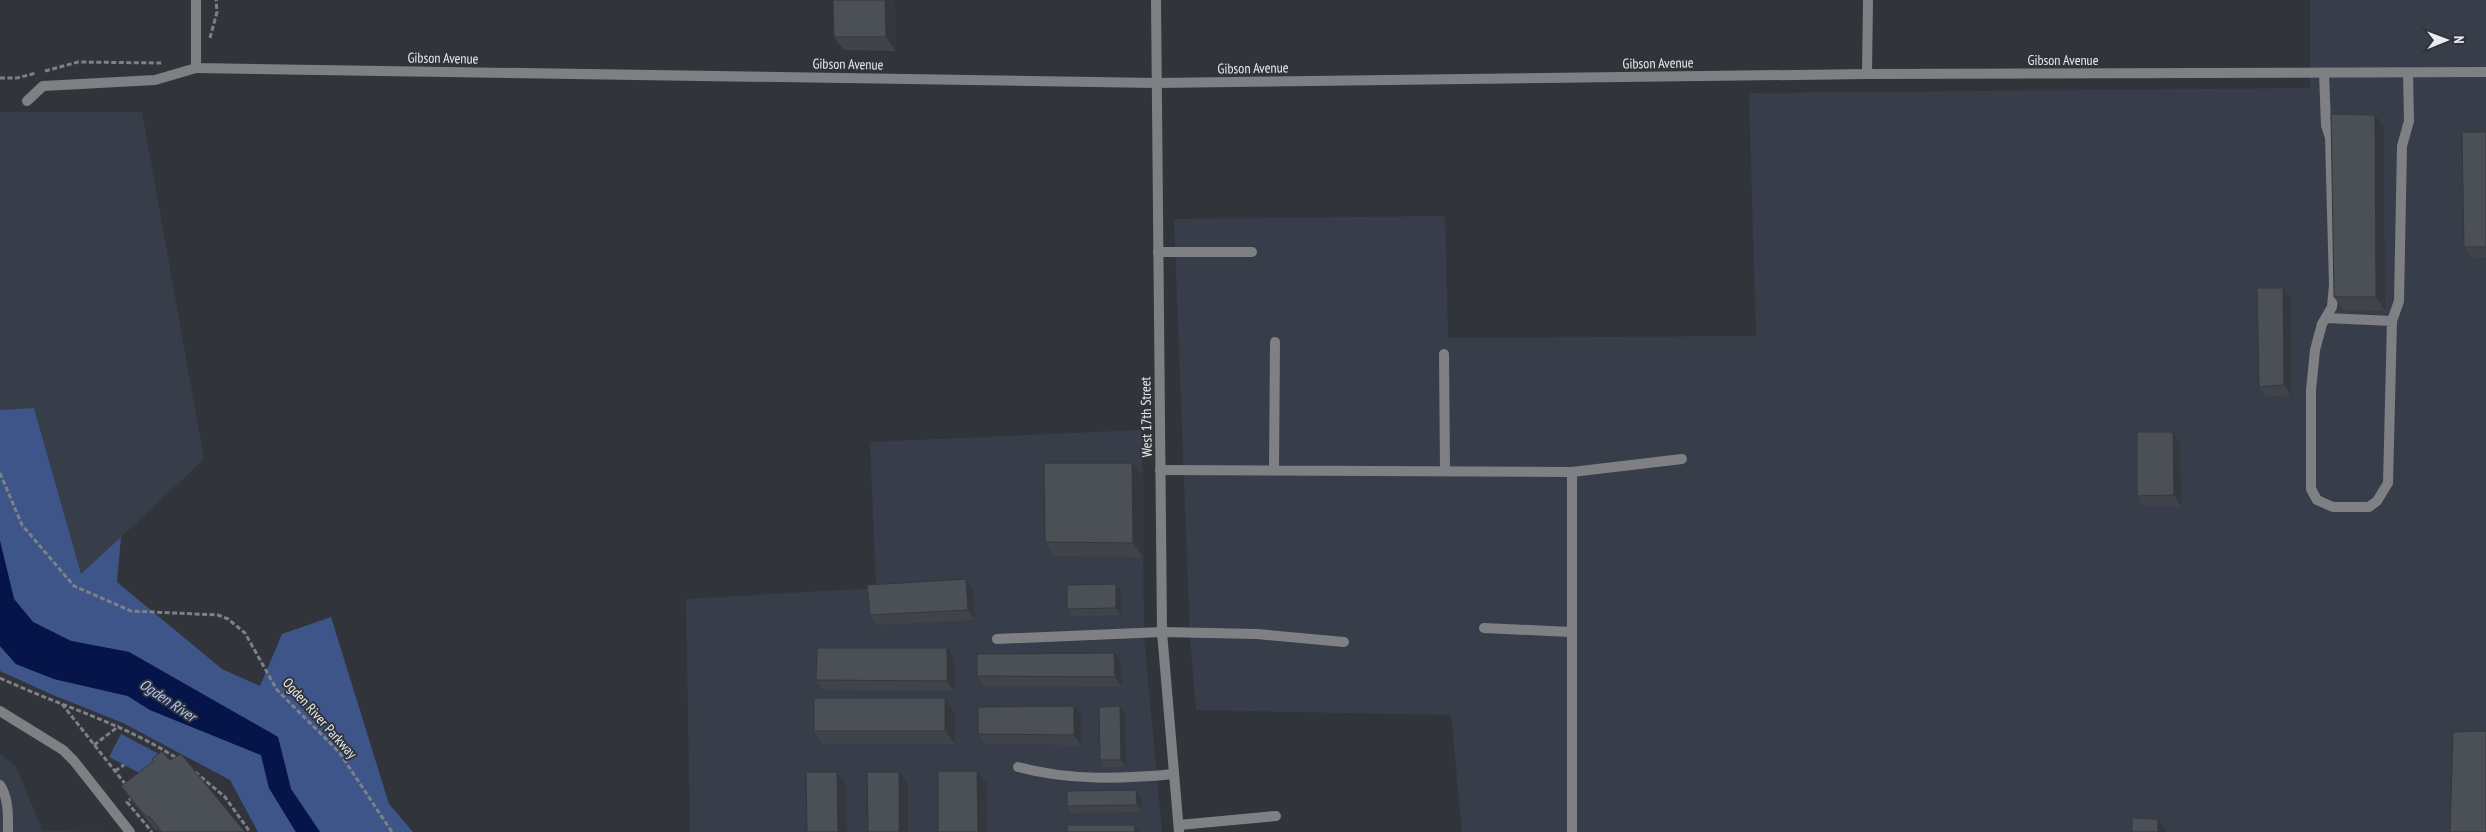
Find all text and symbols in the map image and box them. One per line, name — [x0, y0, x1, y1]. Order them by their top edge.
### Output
north arrow — [2421, 15, 2471, 65]
text: N — [2450, 36, 2468, 44]
street label: Gibson Avenue — [407, 48, 479, 68]
street label: Gibson Avenue — [2028, 51, 2099, 69]
street label: Gibson Avenue — [1622, 53, 1694, 73]
street label: Gibson Avenue — [812, 54, 884, 74]
street label: Gibson Avenue — [1217, 58, 1289, 78]
street label: West 17th Street — [1136, 376, 1156, 457]
water label: Ogden River — [136, 674, 201, 727]
street label: Ogden River Parkway — [279, 674, 361, 763]

